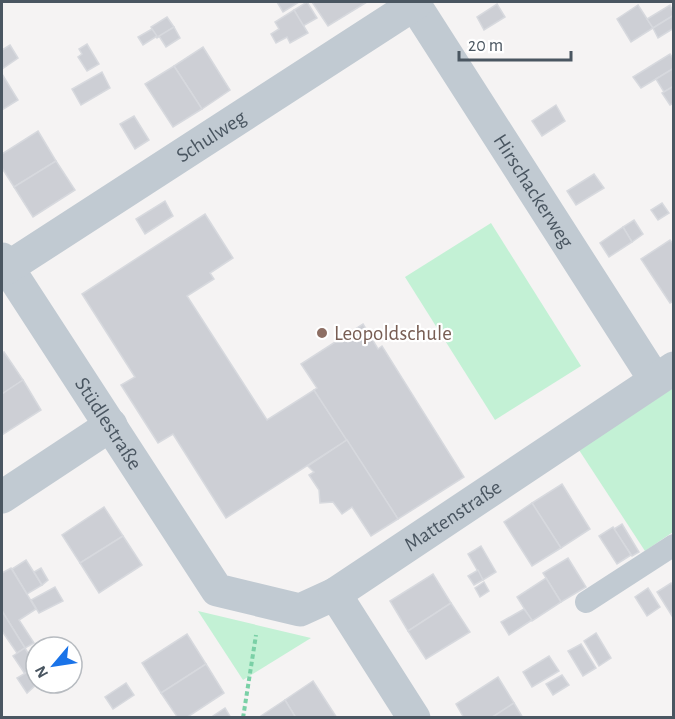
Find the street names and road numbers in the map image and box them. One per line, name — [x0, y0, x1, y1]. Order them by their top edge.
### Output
street label: Schulweg — [173, 106, 250, 166]
street label: Hirschackerweg — [489, 130, 578, 252]
street label: Stüdlestraße — [71, 374, 146, 473]
street label: Mattenstraße — [401, 476, 505, 556]

